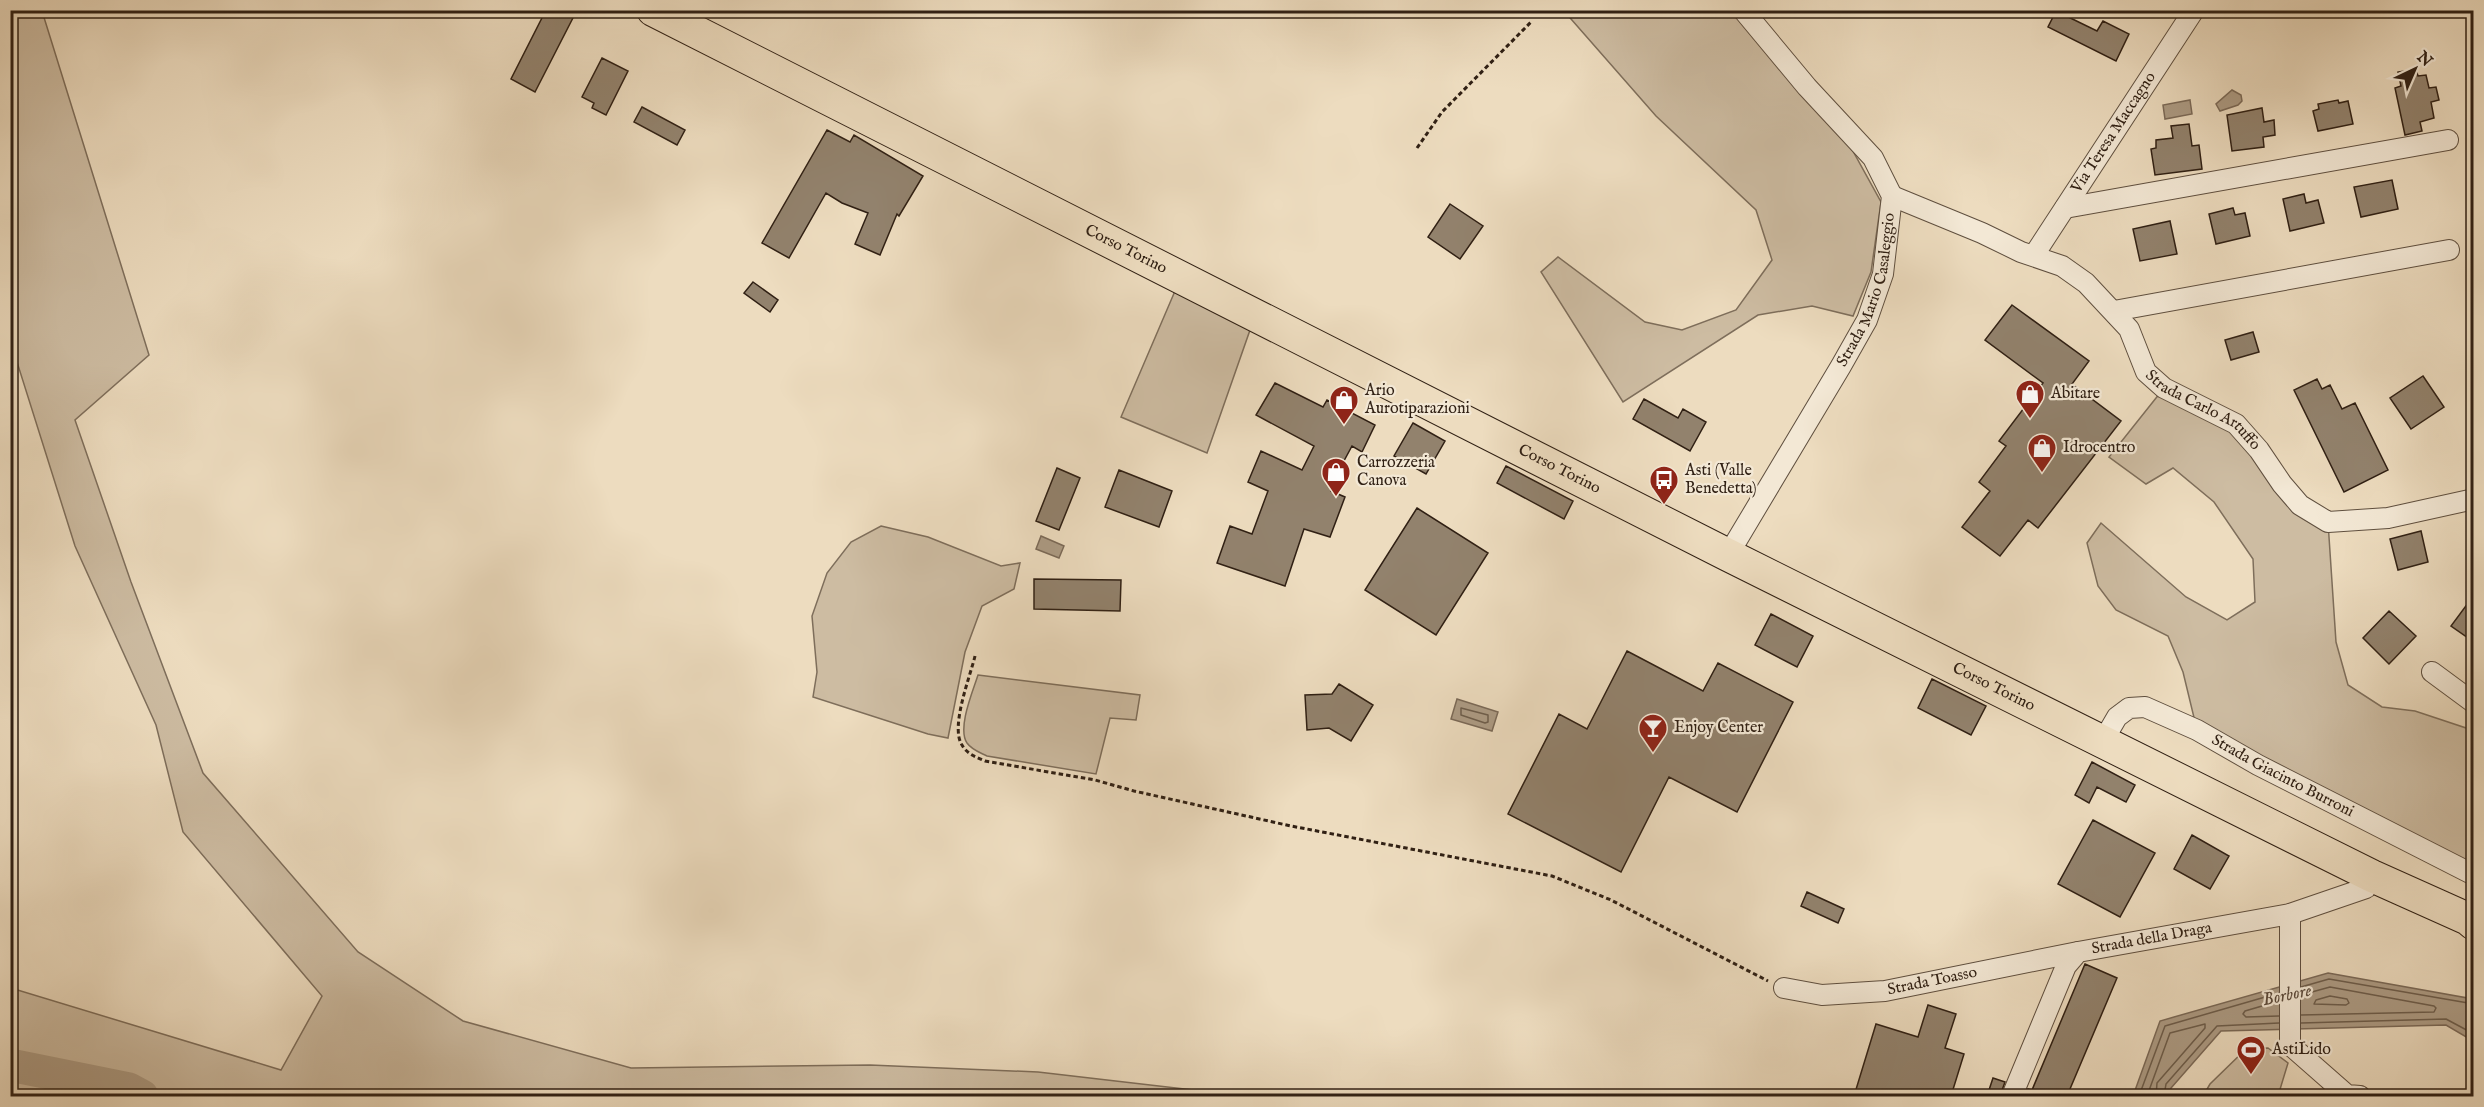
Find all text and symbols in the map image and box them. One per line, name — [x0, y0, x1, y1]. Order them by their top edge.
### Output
north arrow — [2385, 39, 2445, 99]
text: N — [2411, 47, 2436, 72]
street label: Via Teresa Maccagno — [2066, 68, 2161, 198]
street label: Strada Mario Casaleggio — [1833, 211, 1900, 370]
street label: Corso Torino — [1081, 220, 1171, 279]
street label: Strada Carlo Artuffo — [2141, 366, 2265, 455]
shop icon: Abitare — [2014, 378, 2046, 420]
place label: Ario Aurotiparazioni — [1364, 381, 1470, 419]
shop icon: Ario Aurotiparazioni — [1328, 384, 1360, 426]
place label: Abitare — [2050, 384, 2100, 404]
shop icon: Idrocentro — [2026, 432, 2058, 474]
place label: Idrocentro — [2063, 438, 2136, 458]
street label: Corso Torino — [1515, 440, 1604, 499]
place label: Carrozzeria Canova — [1357, 453, 1435, 491]
shop icon: Carrozzeria Canova — [1320, 456, 1352, 498]
place label: Asti (Valle Benedetta) — [1684, 461, 1757, 499]
bus stop icon: Asti (Valle Benedetta) — [1648, 464, 1680, 506]
street label: Corso Torino — [1949, 658, 2039, 717]
bar icon: Enjoy Center — [1637, 712, 1669, 754]
place label: Enjoy Center — [1674, 718, 1763, 738]
street label: Strada Giacinto Burroni — [2208, 730, 2357, 822]
street label: Strada della Draga — [2090, 918, 2213, 959]
street label: Strada Toasso — [1886, 963, 1979, 1000]
water label: Borbore — [2260, 980, 2314, 1012]
sports icon: AstiLido — [2235, 1034, 2267, 1076]
place label: AstiLido — [2271, 1040, 2331, 1060]

